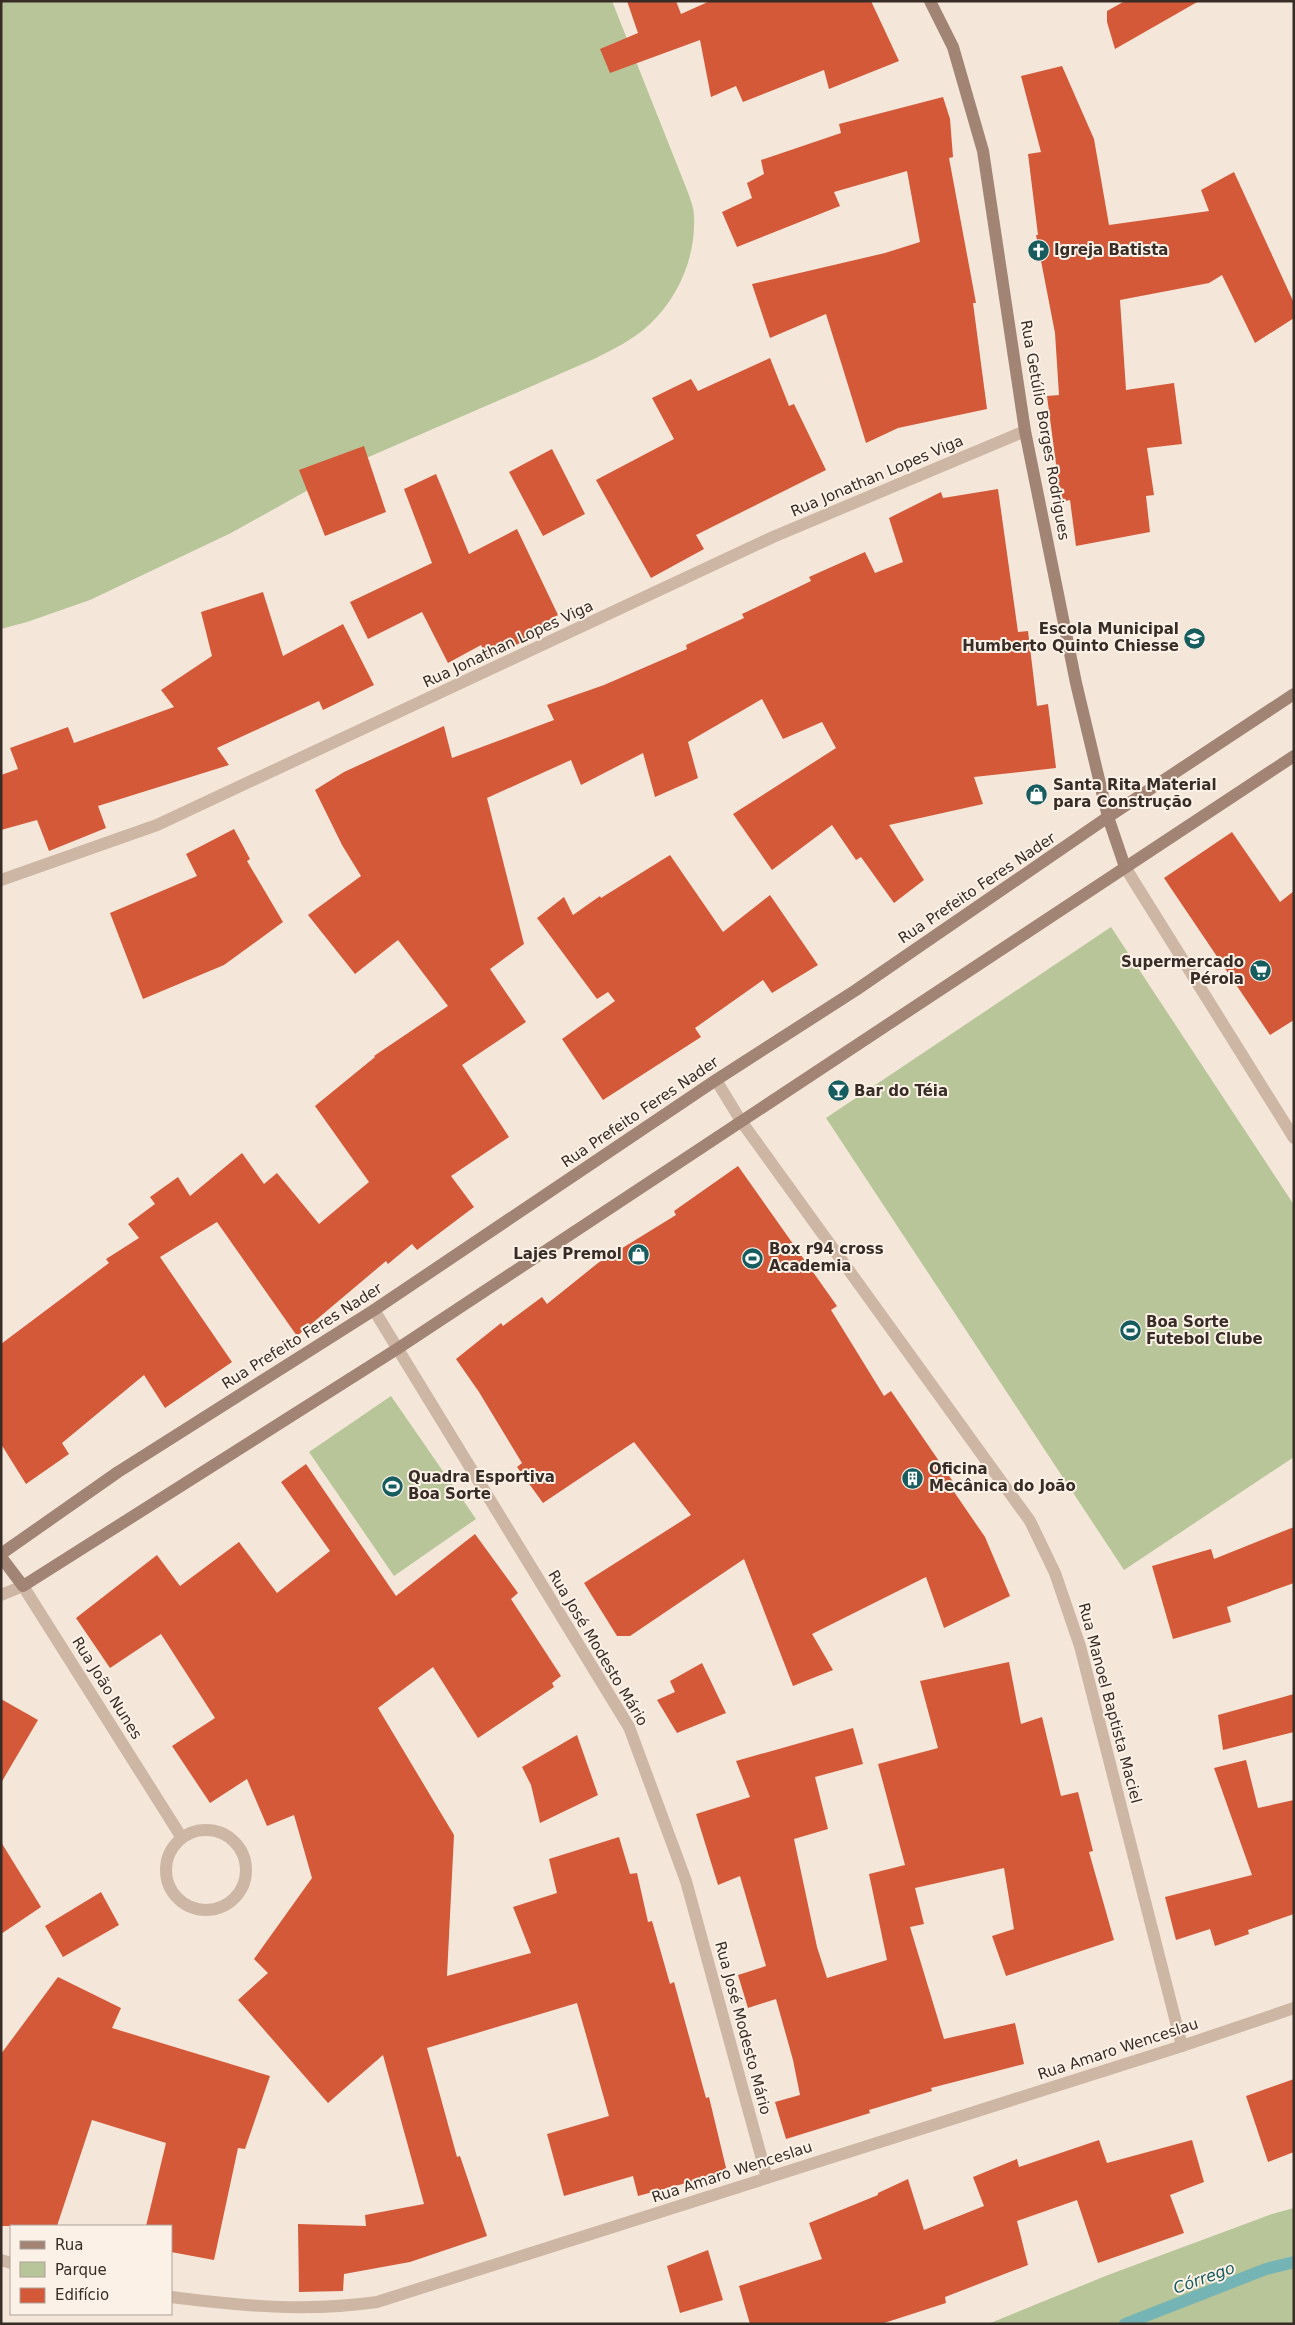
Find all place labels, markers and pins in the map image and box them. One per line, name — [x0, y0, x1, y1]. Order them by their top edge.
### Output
church icon: Igreja Batista — [1026, 238, 1050, 262]
place label: Igreja Batista — [1054, 241, 1168, 259]
place label: Escola Municipal Humberto Quinto Chiesse — [962, 620, 1179, 655]
school or university icon: Escola Municipal Humberto Quinto Chiesse — [1183, 626, 1207, 650]
place label: Santa Rita Material para Construção — [1053, 776, 1217, 811]
shop icon: Santa Rita Material para Construção — [1025, 782, 1049, 806]
place label: Supermercado Pérola — [1121, 953, 1244, 988]
supermarket icon: Supermercado Pérola — [1248, 959, 1272, 983]
bar icon: Bar do Téia — [826, 1079, 850, 1103]
place label: Bar do Téia — [854, 1082, 948, 1100]
place label: Box r94 cross Academia — [769, 1240, 884, 1275]
shop icon: Lajes Premol — [626, 1242, 650, 1266]
place label: Lajes Premol — [513, 1245, 622, 1263]
sports icon: Box r94 cross Academia — [741, 1246, 765, 1270]
place label: Boa Sorte Futebol Clube — [1146, 1313, 1263, 1348]
sports icon: Boa Sorte Futebol Clube — [1118, 1319, 1142, 1343]
place label: Oficina Mecânica do João — [929, 1460, 1076, 1495]
building icon: Oficina Mecânica do João — [901, 1466, 925, 1490]
place label: Quadra Esportiva Boa Sorte — [408, 1468, 555, 1503]
sports icon: Quadra Esportiva Boa Sorte — [380, 1474, 404, 1498]

